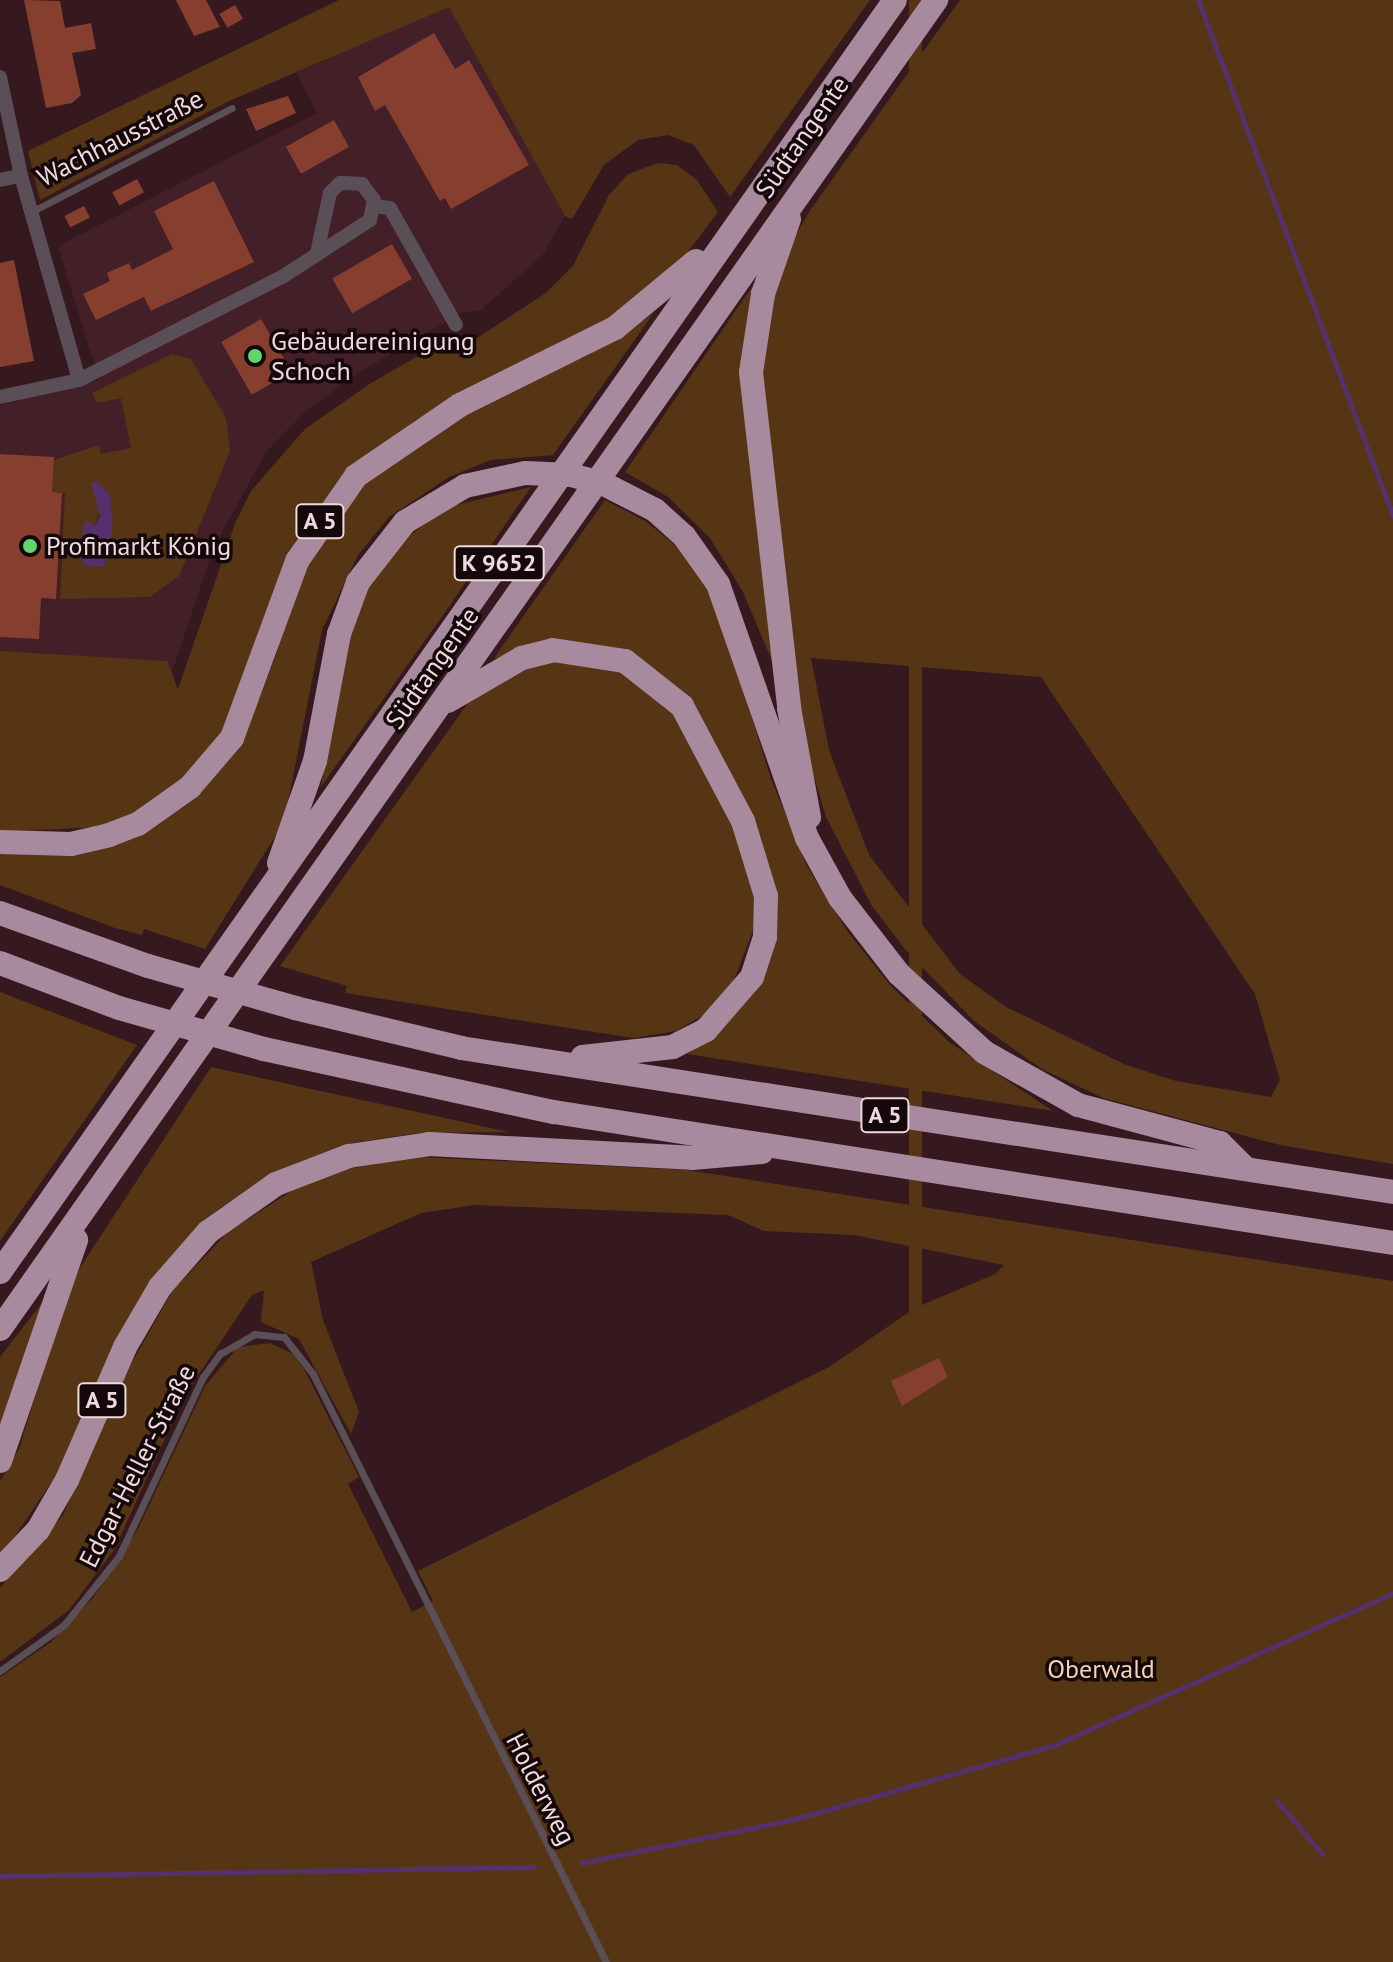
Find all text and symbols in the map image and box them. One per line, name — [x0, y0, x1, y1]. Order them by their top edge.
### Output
street label: Südtangente — [749, 70, 855, 204]
street label: Wachhausstraße — [32, 83, 208, 193]
place label: Gebäudereinigung Schoch — [271, 325, 475, 386]
marker: Gebäudereinigung Schoch — [246, 347, 264, 365]
road number: A 5 — [294, 501, 346, 541]
place label: Profimarkt König — [46, 530, 231, 562]
marker: Profimarkt König — [21, 537, 39, 555]
road number: K 9652 — [453, 543, 545, 583]
street label: Südtangente — [379, 601, 485, 735]
road number: A 5 — [859, 1095, 911, 1135]
street label: Edgar-Heller-Straße — [72, 1359, 202, 1573]
road number: A 5 — [76, 1380, 128, 1420]
park label: Oberwald — [1047, 1653, 1155, 1685]
street label: Holderweg — [500, 1728, 582, 1850]

